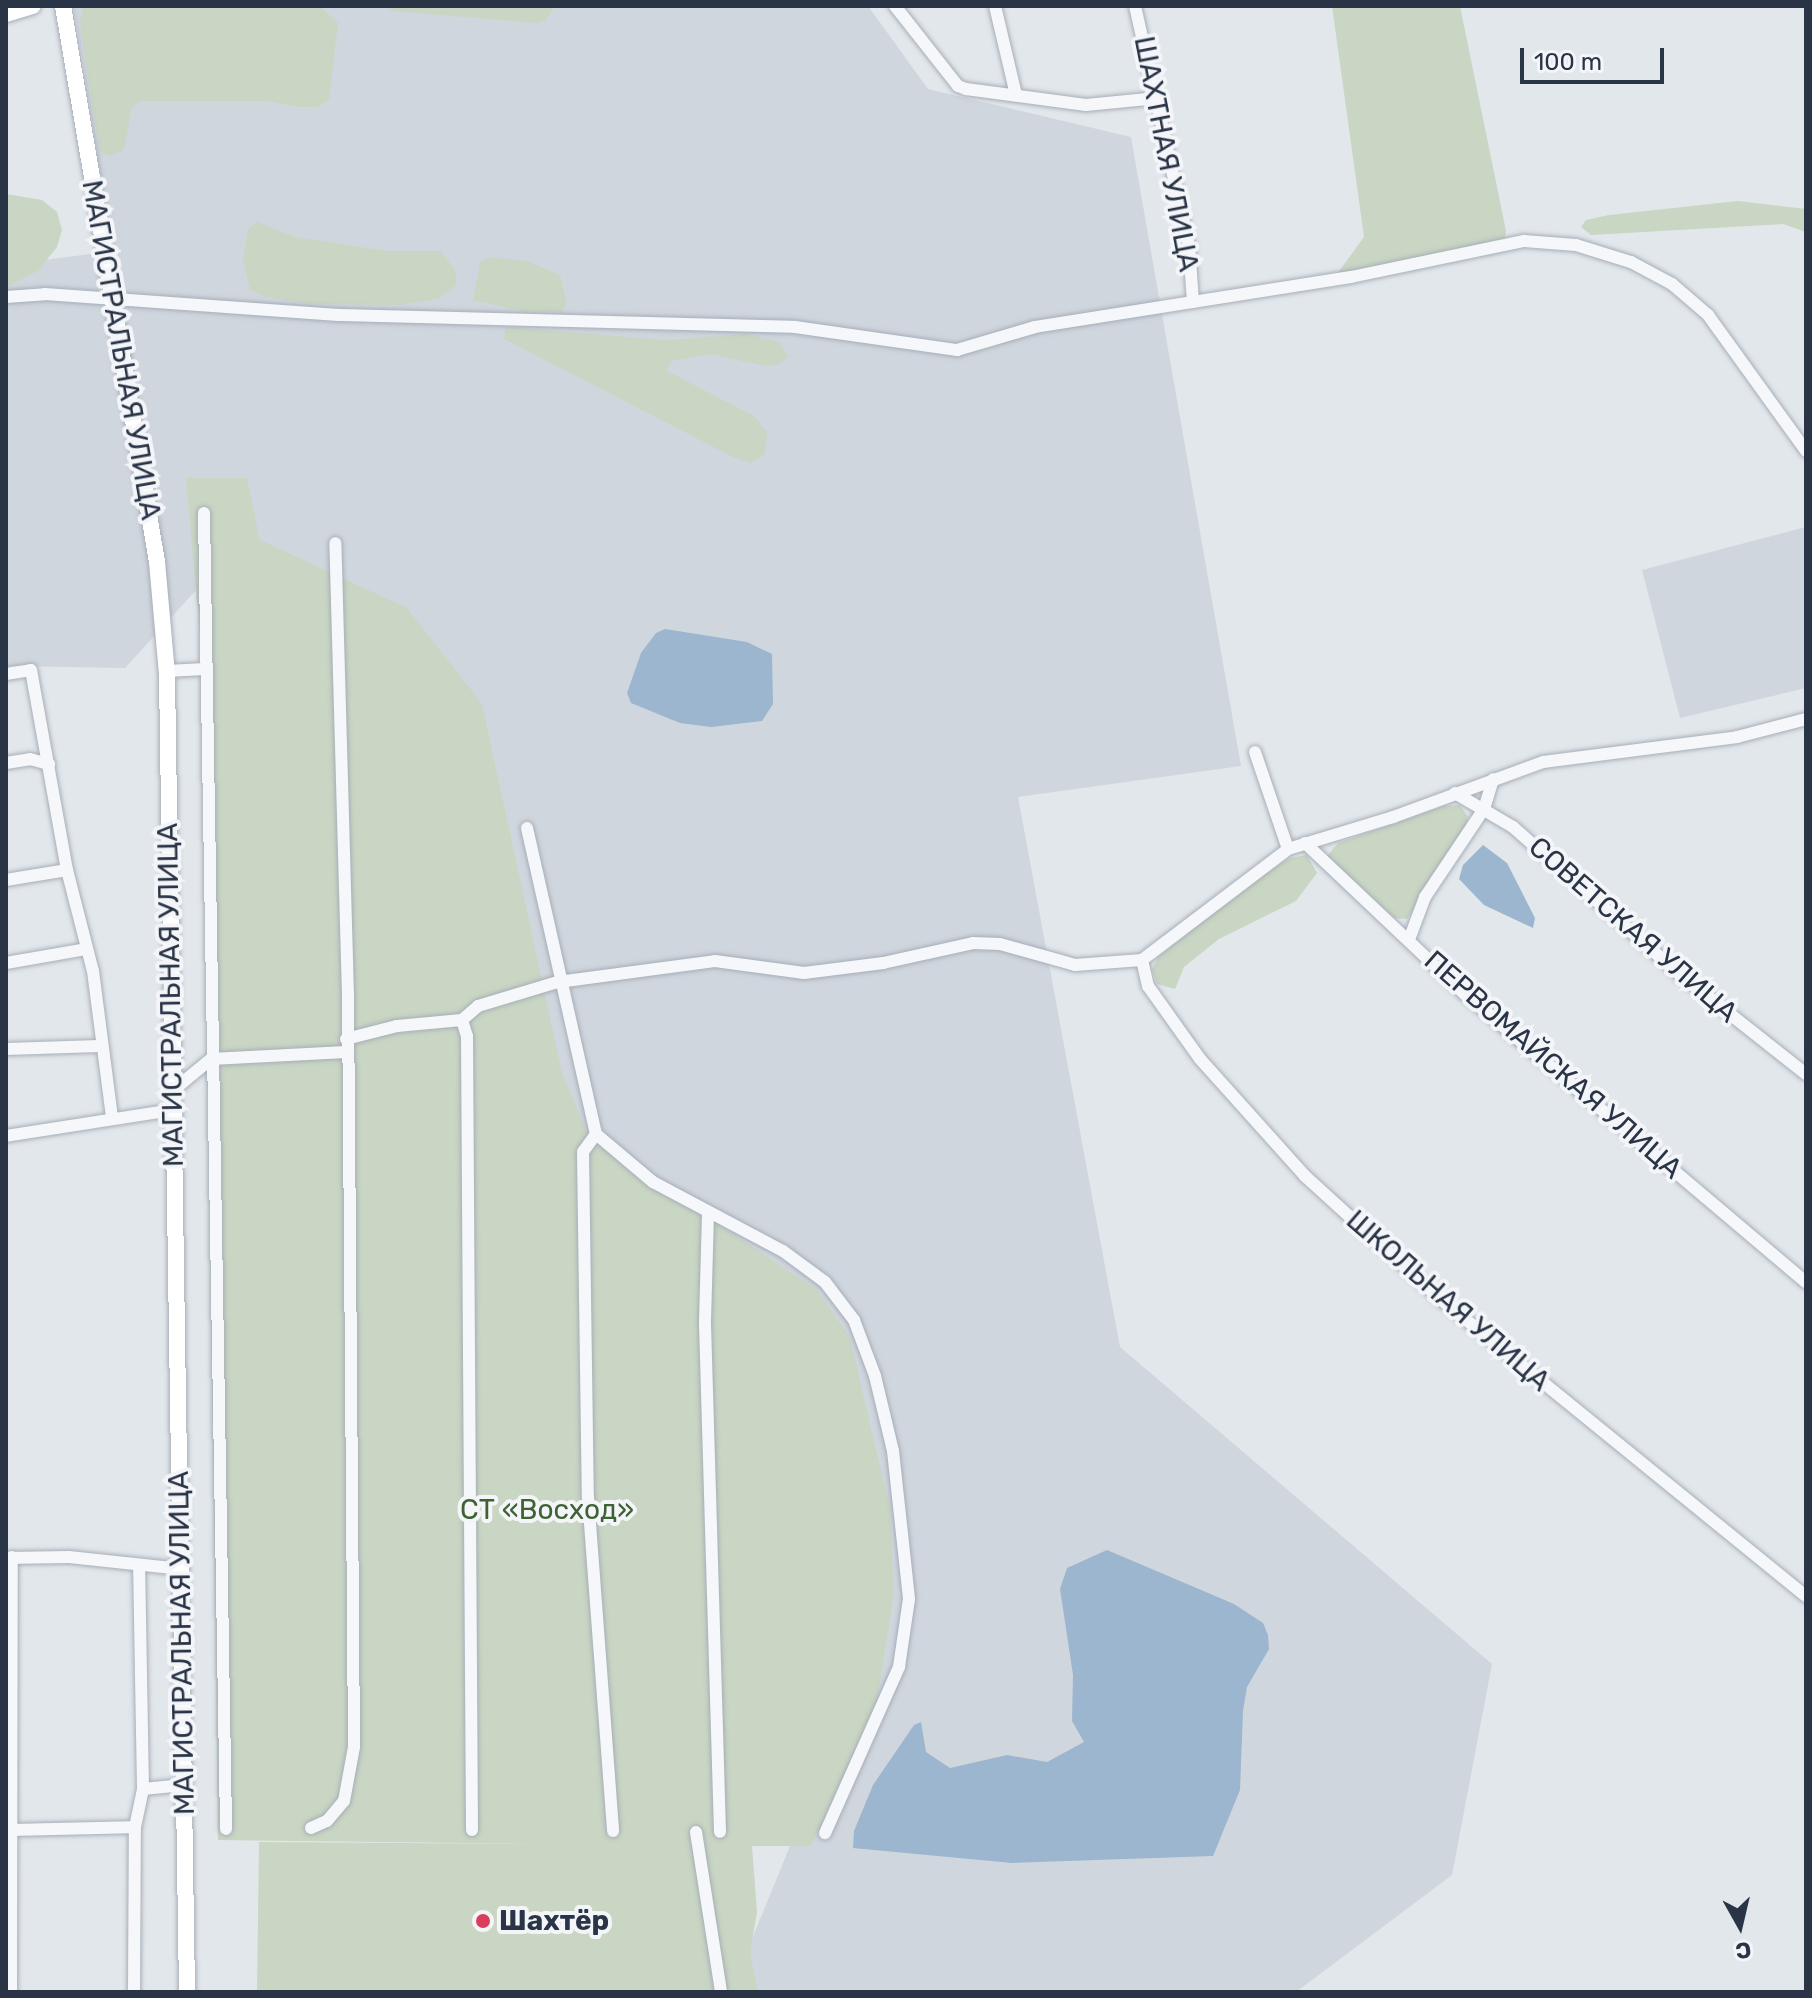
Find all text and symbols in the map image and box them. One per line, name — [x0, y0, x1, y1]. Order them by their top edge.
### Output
scale bar — [1524, 32, 1668, 82]
street label: ШАХТНАЯ УЛИЦА — [1127, 33, 1205, 275]
text: 100 m — [1534, 48, 1602, 76]
street label: МАГИСТРАЛЬНАЯ УЛИЦА — [75, 178, 167, 522]
street label: МАГИСТРАЛЬНАЯ УЛИЦА — [151, 823, 191, 1167]
street label: СОВЕТСКАЯ УЛИЦА — [1522, 830, 1744, 1030]
street label: ПЕРВОМАЙСКАЯ УЛИЦА — [1417, 944, 1689, 1186]
street label: ШКОЛЬНАЯ УЛИЦА — [1339, 1204, 1557, 1398]
street label: МАГИСТРАЛЬНАЯ УЛИЦА — [162, 1471, 202, 1815]
park label: СТ «Восход» — [460, 1493, 634, 1527]
north arrow — [1700, 1886, 1780, 1966]
place label: Шахтёр — [499, 1904, 609, 1938]
marker: Шахтёр — [474, 1912, 492, 1930]
text: С — [1734, 1936, 1753, 1965]

